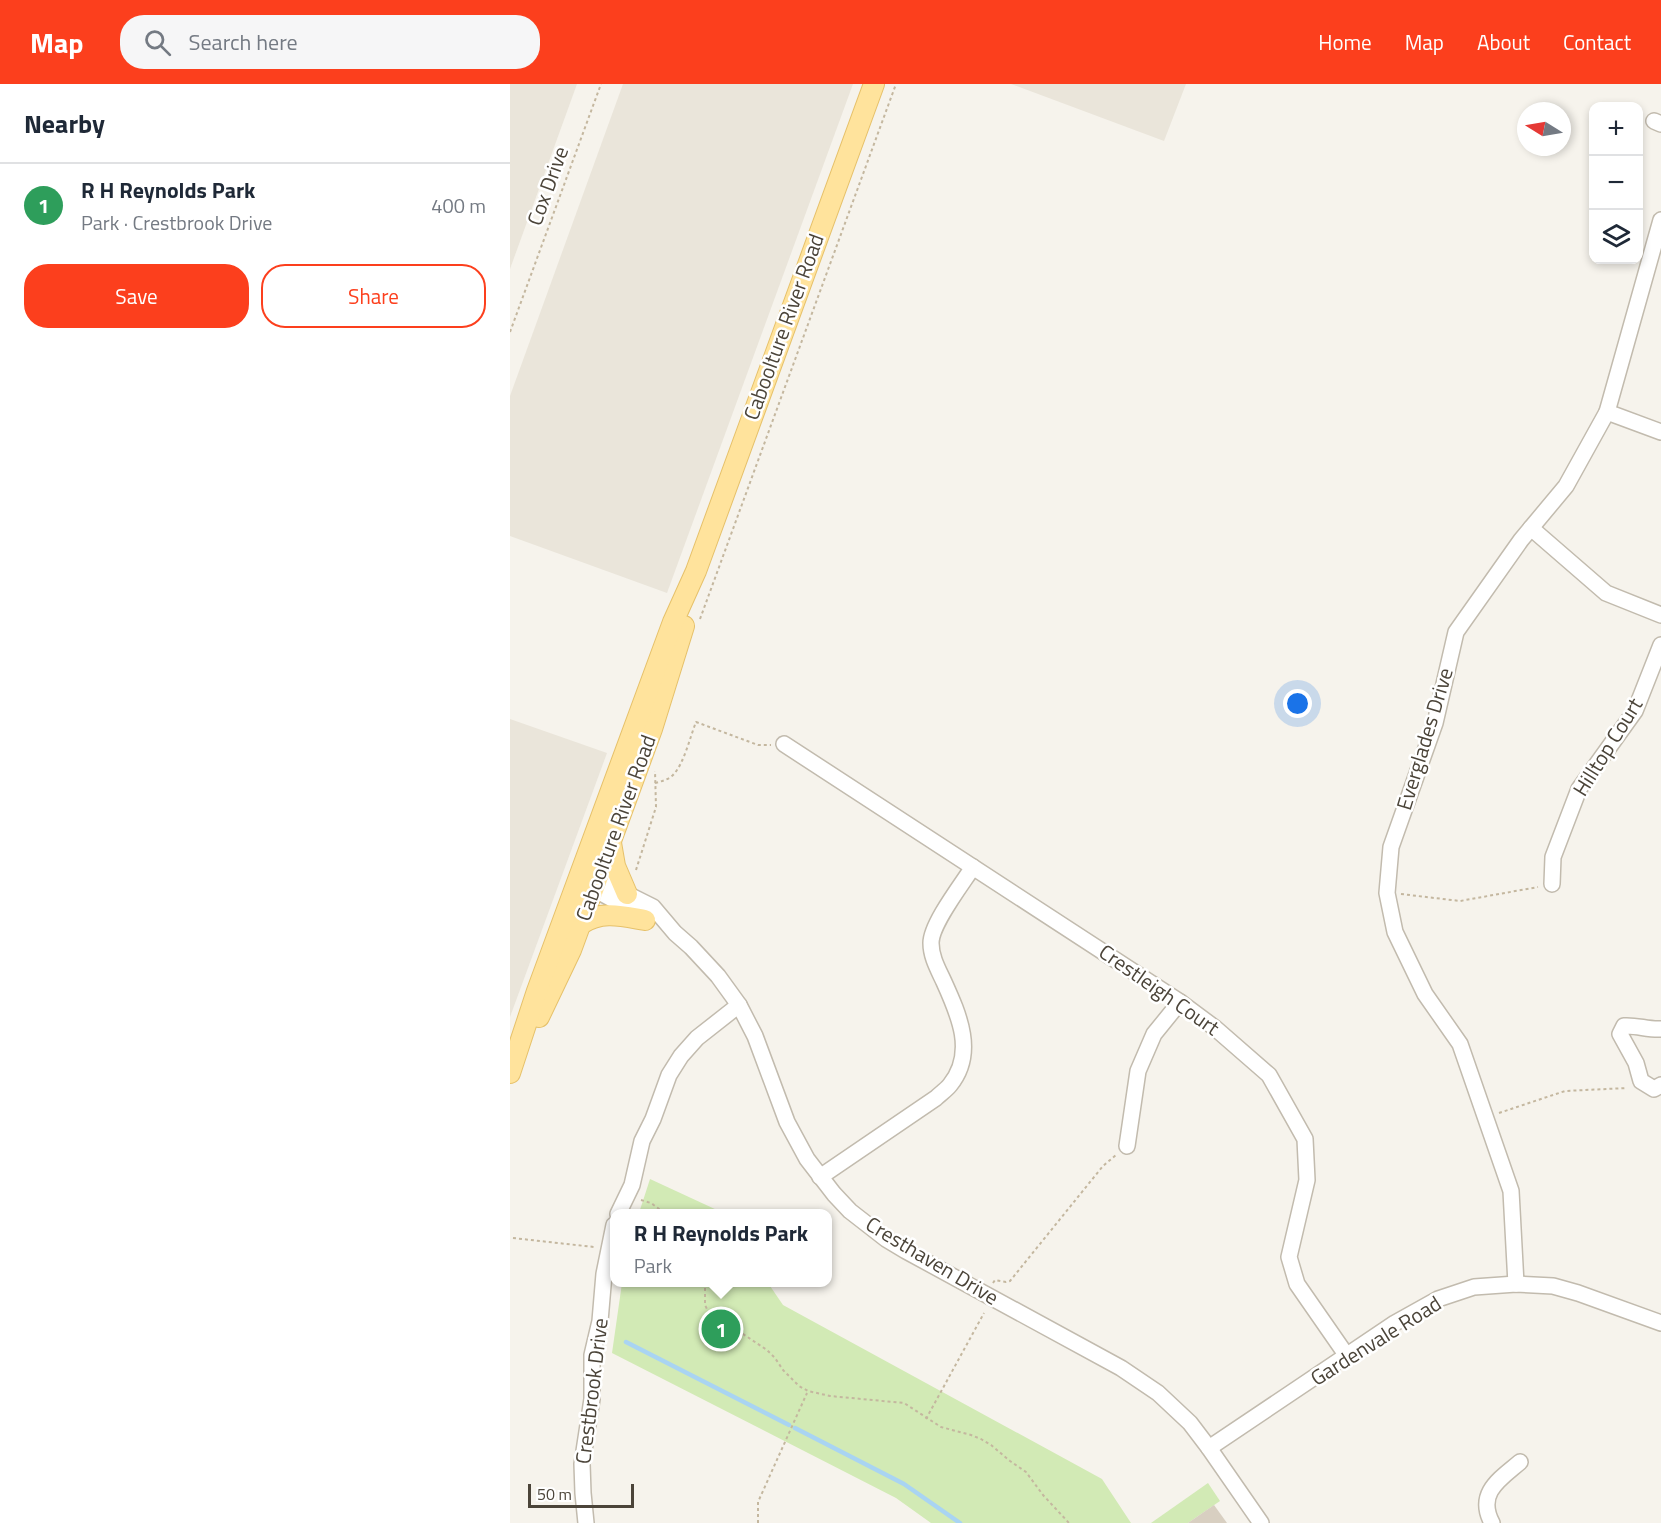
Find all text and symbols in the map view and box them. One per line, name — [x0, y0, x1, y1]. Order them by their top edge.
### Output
search box — [120, 15, 540, 69]
text: Map — [30, 21, 84, 64]
text: Search here — [189, 25, 298, 59]
icon: search — [141, 26, 174, 59]
text: Home — [1318, 26, 1372, 58]
text: Map — [1405, 26, 1444, 58]
text: About — [1477, 26, 1530, 58]
text: Contact — [1563, 26, 1631, 58]
north arrow — [1517, 102, 1571, 156]
map controls — [1589, 102, 1643, 264]
button: + — [1589, 102, 1643, 156]
text: Nearby — [24, 104, 105, 143]
street label: Cox Drive — [518, 142, 576, 230]
button: − — [1589, 156, 1643, 210]
text: R H Reynolds Park — [81, 173, 255, 207]
text: 1 — [38, 190, 49, 221]
text: 400 m — [431, 190, 486, 221]
text: Park · Crestbrook Drive — [81, 207, 272, 238]
button: layers — [1589, 210, 1643, 264]
street label: Caboolture River Road — [734, 229, 832, 424]
button: Save — [24, 264, 249, 328]
button: Share — [261, 264, 486, 328]
street label: Everglades Drive — [1387, 664, 1461, 814]
your location — [1283, 689, 1312, 718]
street label: Hilltop Court — [1564, 691, 1650, 802]
street label: Caboolture River Road — [566, 730, 664, 925]
street label: Crestleigh Court — [1093, 936, 1227, 1043]
street label: Cresthaven Drive — [860, 1208, 1005, 1313]
popup — [610, 1209, 832, 1287]
text: R H Reynolds Park — [634, 1216, 808, 1250]
text: Park — [634, 1250, 672, 1281]
street label: Gardenvale Road — [1304, 1287, 1447, 1393]
pin: 1 — [702, 1306, 740, 1352]
street label: Crestbrook Drive — [566, 1316, 616, 1466]
scale bar — [528, 1481, 634, 1508]
text: 50 m — [537, 1482, 572, 1506]

